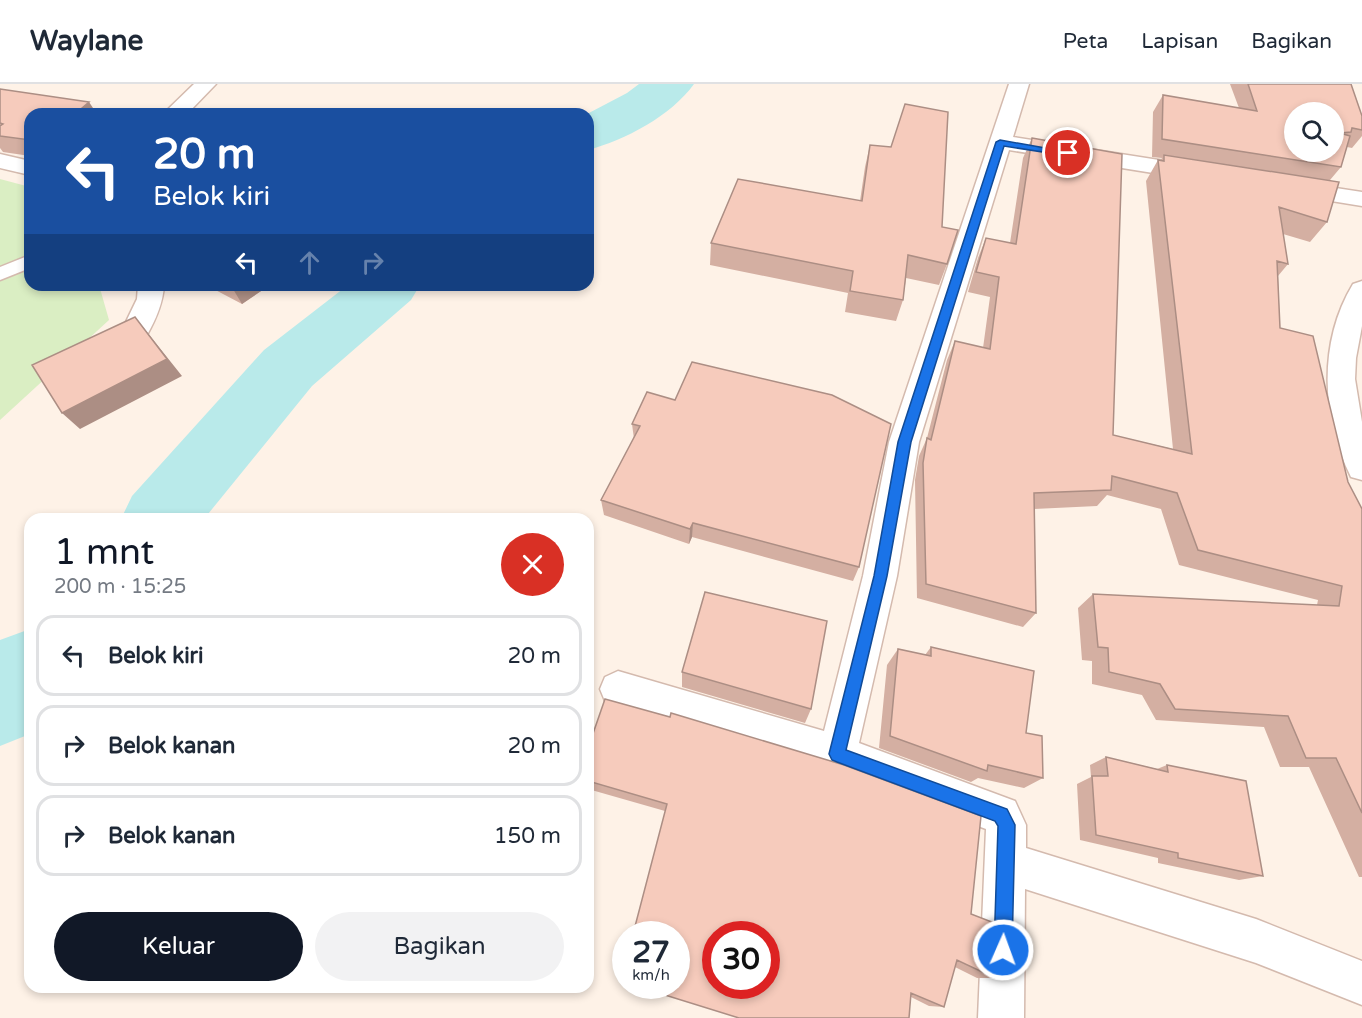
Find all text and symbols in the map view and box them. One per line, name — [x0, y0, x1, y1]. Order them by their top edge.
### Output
text: Waylane — [30, 24, 143, 58]
text: Peta — [1063, 29, 1108, 54]
text: Lapisan — [1141, 29, 1218, 54]
text: Bagikan — [1251, 29, 1332, 54]
map controls — [1284, 102, 1344, 162]
button: search — [1284, 102, 1344, 162]
pin — [1042, 127, 1093, 178]
text: 20 m — [153, 129, 255, 180]
icon: left — [54, 132, 132, 210]
icon: arrive — [1051, 136, 1084, 169]
text: Belok kiri — [153, 180, 270, 213]
icon: left — [230, 246, 263, 279]
icon: ahead — [293, 246, 326, 279]
icon: right — [356, 246, 389, 279]
text: 1 mnt — [54, 531, 154, 574]
button: close — [501, 533, 564, 596]
text: 200 m · 15:25 — [54, 575, 186, 599]
icon: left — [57, 639, 90, 672]
text: Belok kiri — [108, 643, 204, 669]
text: 20 m — [507, 643, 561, 669]
icon: right — [57, 729, 90, 762]
text: Belok kanan — [108, 733, 235, 759]
text: 20 m — [507, 733, 561, 759]
icon: right — [57, 819, 90, 852]
text: Belok kanan — [108, 823, 235, 849]
text: 150 m — [494, 823, 561, 849]
button: Keluar — [54, 912, 303, 981]
button: Bagikan — [315, 912, 564, 981]
position arrow — [971, 918, 1035, 982]
speed limit sign: 30 — [702, 921, 780, 999]
text: 27 — [632, 934, 670, 971]
text: km/h — [632, 966, 670, 984]

